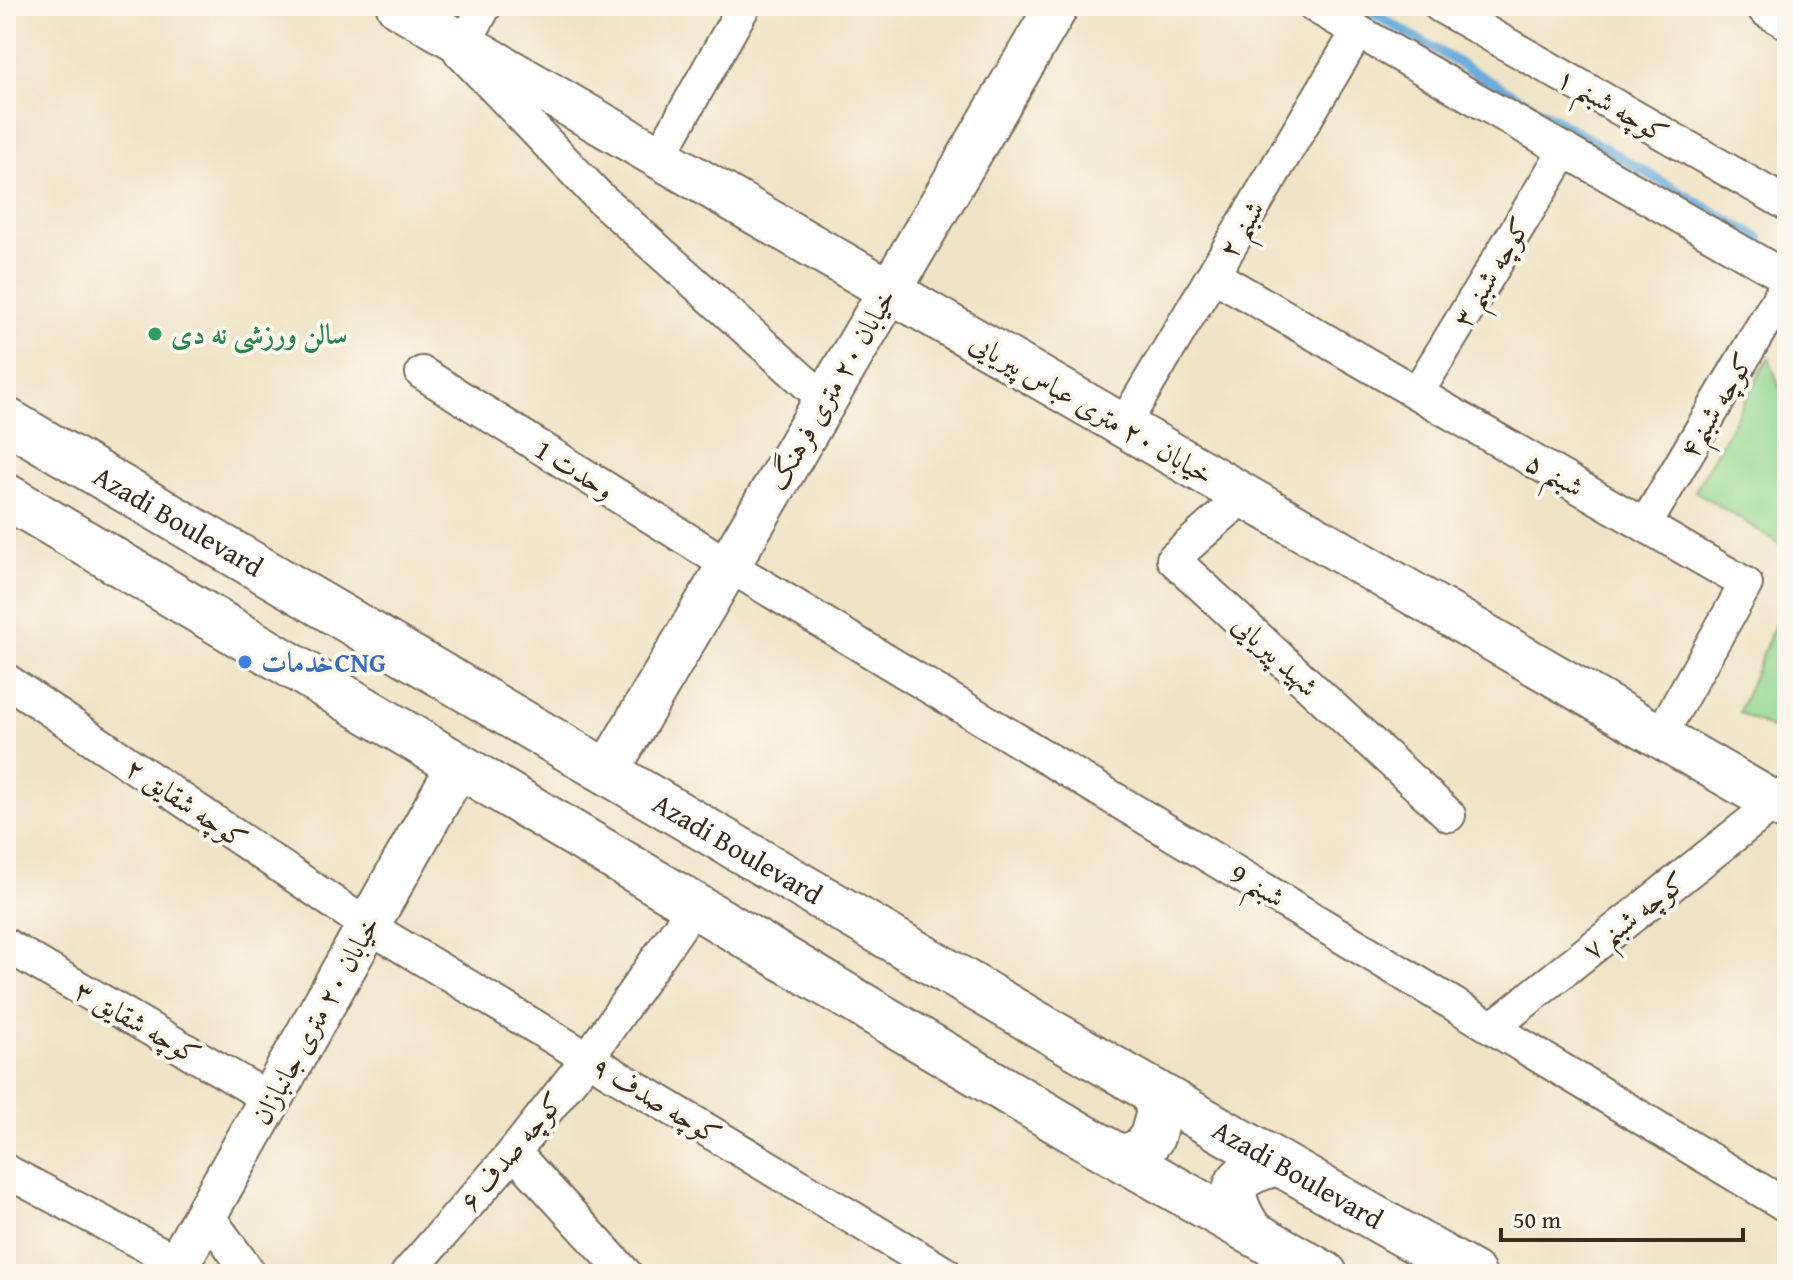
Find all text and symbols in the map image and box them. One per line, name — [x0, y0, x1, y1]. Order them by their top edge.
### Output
street label: کوچه شبنم ۱ — [1546, 56, 1677, 160]
street label: شبنم ۲ — [1207, 192, 1281, 270]
street label: کوچه شبنم ۳ — [1441, 209, 1547, 339]
street label: خیابان ۲۰ متری فرهنگ — [756, 280, 905, 497]
place label: سالن ورزشی نه دی — [171, 313, 347, 354]
street label: خیابان ۲۰ متری عباس پیریایی — [962, 321, 1222, 495]
marker: سالن ورزشی نه دی — [146, 325, 164, 343]
street label: کوچه شبنم۴ — [1668, 344, 1770, 469]
street label: وحدت 1 — [528, 428, 623, 509]
street label: شبنم ۵ — [1515, 441, 1592, 513]
street label: Azadi Boulevard — [86, 455, 271, 587]
street label: شهید پیریایی — [1223, 604, 1329, 706]
place label: خدماتCNG — [261, 641, 386, 682]
marker: خدماتCNG — [236, 653, 254, 671]
street label: کوچه شقایق ۲ — [118, 747, 257, 859]
street label: Azadi Boulevard — [645, 782, 831, 914]
street label: شبنم 9 — [1219, 852, 1294, 924]
street label: کوچه شبنم ۷ — [1573, 861, 1700, 975]
street label: خیابان ۲۰ متری جانبازان — [240, 908, 389, 1132]
street label: کوچه شقایق ۳ — [68, 969, 209, 1074]
street label: کوچه صدف ۹ — [585, 1045, 730, 1154]
street label: کوچه صدف ۶ — [448, 1082, 573, 1219]
street label: Azadi Boulevard — [1205, 1109, 1391, 1239]
scale bar — [1501, 1192, 1743, 1242]
text: 50 m — [1513, 1202, 1561, 1237]

